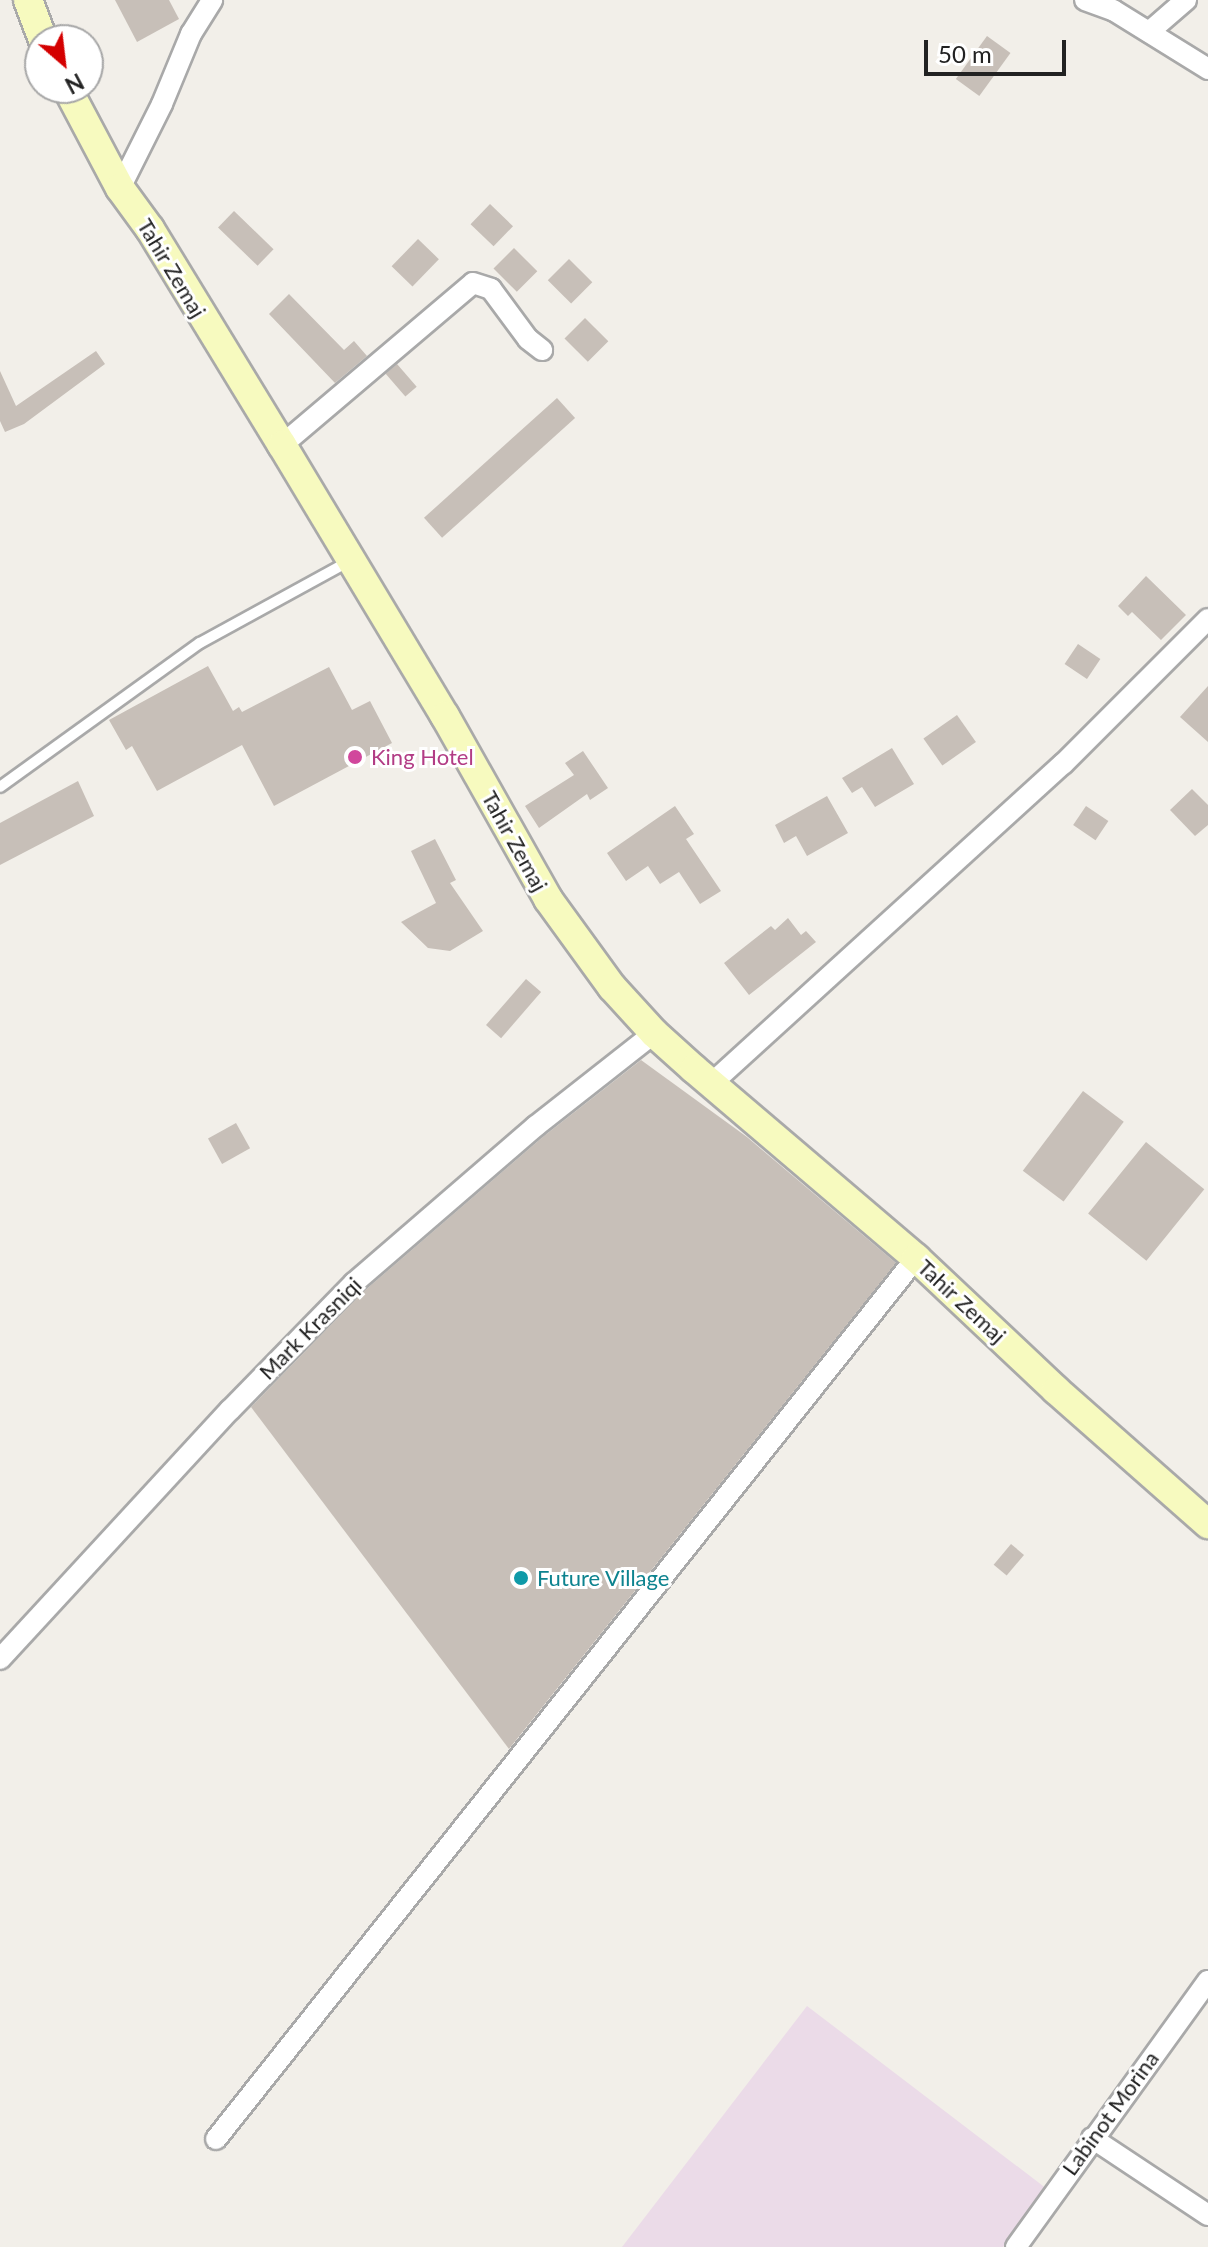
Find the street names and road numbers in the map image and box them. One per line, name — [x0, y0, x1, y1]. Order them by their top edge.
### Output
street label: Tahir Zemaj — [132, 214, 212, 322]
street label: Tahir Zemaj — [476, 786, 554, 896]
street label: Tahir Zemaj — [912, 1253, 1012, 1349]
street label: Mark Krasniqi — [253, 1271, 367, 1385]
street label: Labinot Morina — [1056, 2046, 1164, 2180]

